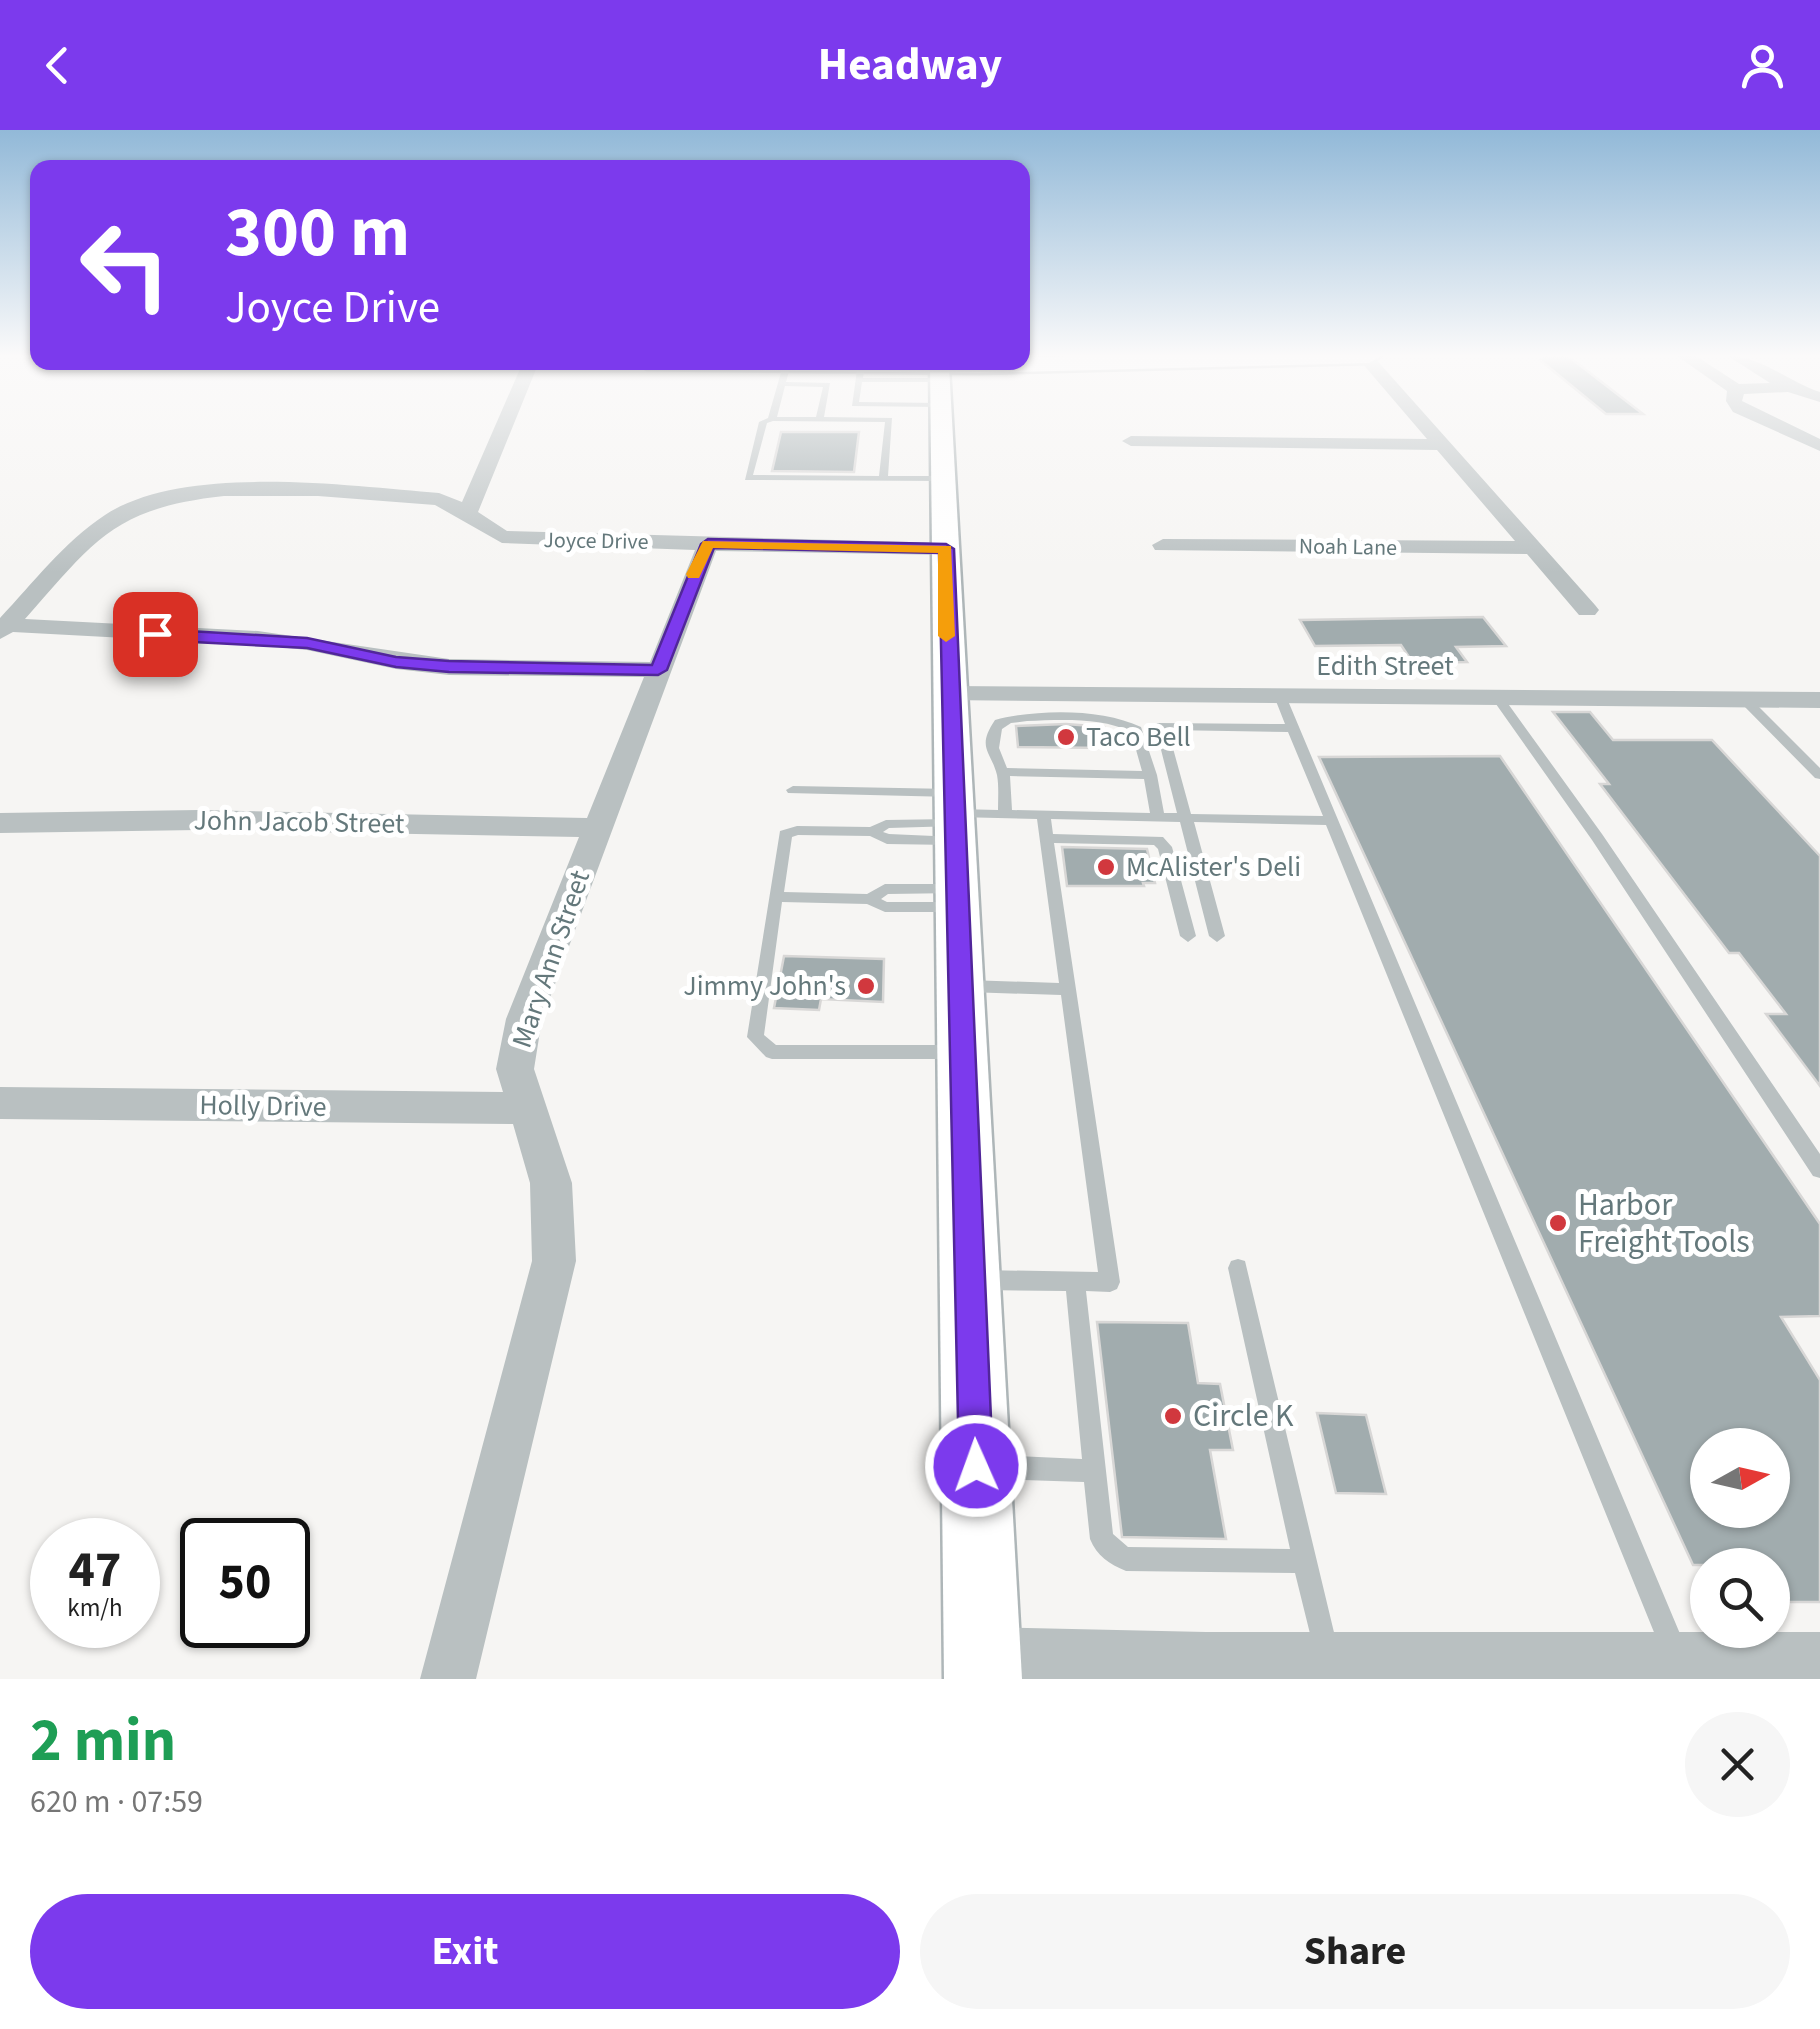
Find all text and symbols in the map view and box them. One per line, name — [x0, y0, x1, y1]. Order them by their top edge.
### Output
text: Headway — [818, 33, 1002, 97]
icon: back — [30, 38, 85, 93]
icon: person — [1735, 38, 1790, 93]
text: 300 m — [225, 183, 410, 283]
icon: left — [60, 200, 190, 330]
text: Joyce Drive — [225, 276, 440, 340]
street label: Joyce Drive — [543, 524, 649, 558]
street label: Noah Lane — [1299, 530, 1397, 564]
pin — [113, 592, 198, 677]
icon: arrive — [128, 607, 183, 662]
street label: Edith Street — [1316, 646, 1454, 686]
place label: Taco Bell — [1086, 717, 1191, 757]
marker: Taco Bell — [1055, 726, 1077, 748]
street label: John Jacob Street — [193, 800, 405, 844]
place label: McAlister's Deli — [1126, 847, 1301, 887]
marker: McAlister's Deli — [1095, 856, 1117, 878]
street label: Mary Ann Street — [502, 864, 600, 1053]
place label: Jimmy John's — [683, 966, 846, 1006]
marker: Jimmy John's — [855, 975, 877, 997]
street label: Holly Drive — [199, 1085, 327, 1127]
place label: Harbor Freight Tools — [1578, 1182, 1750, 1265]
marker: Harbor Freight Tools — [1547, 1212, 1569, 1234]
place label: Circle K — [1193, 1393, 1294, 1439]
marker: Circle K — [1162, 1405, 1184, 1427]
position arrow — [924, 1414, 1028, 1518]
north arrow — [1690, 1428, 1790, 1528]
map controls — [1690, 1428, 1790, 1648]
speed limit sign: 50 — [180, 1518, 310, 1648]
text: 47 — [69, 1535, 121, 1606]
button: search — [1690, 1548, 1790, 1648]
text: km/h — [67, 1590, 123, 1626]
text: 2 min — [30, 1699, 176, 1784]
button: close — [1685, 1712, 1790, 1817]
text: 620 m · 07:59 — [30, 1779, 203, 1825]
button: Exit — [30, 1894, 900, 2009]
button: Share — [920, 1894, 1790, 2009]

